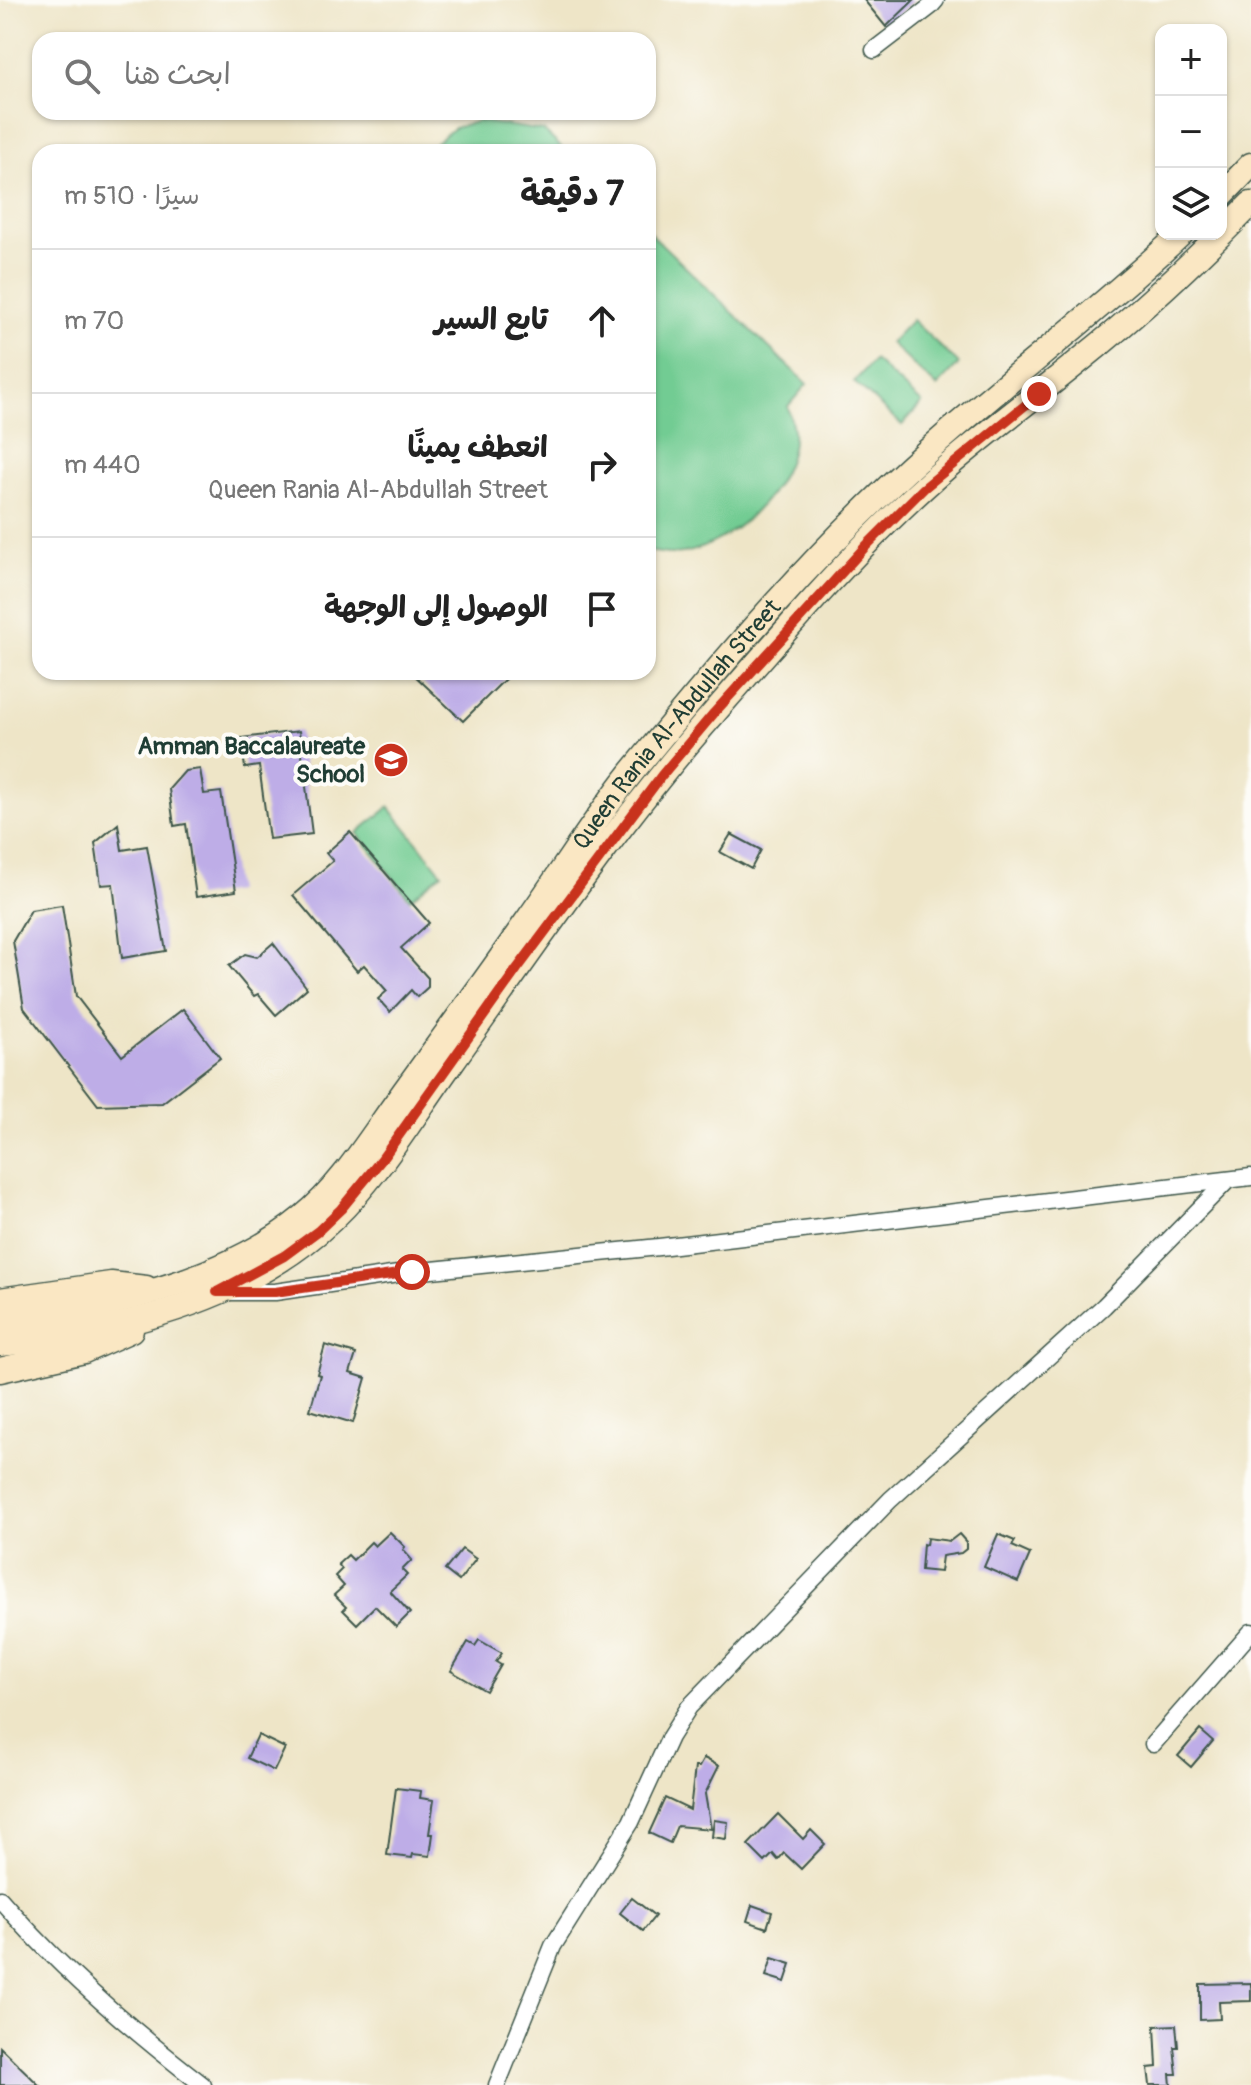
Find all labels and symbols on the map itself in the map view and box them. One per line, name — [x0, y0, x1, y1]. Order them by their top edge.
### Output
route end — [1021, 376, 1057, 412]
street label: Queen Rania Al-Abdullah Street — [566, 593, 787, 855]
place label: Amman Baccalaureate School — [137, 732, 366, 789]
school or university icon: Amman Baccalaureate School — [372, 741, 410, 779]
route start — [394, 1254, 430, 1290]

